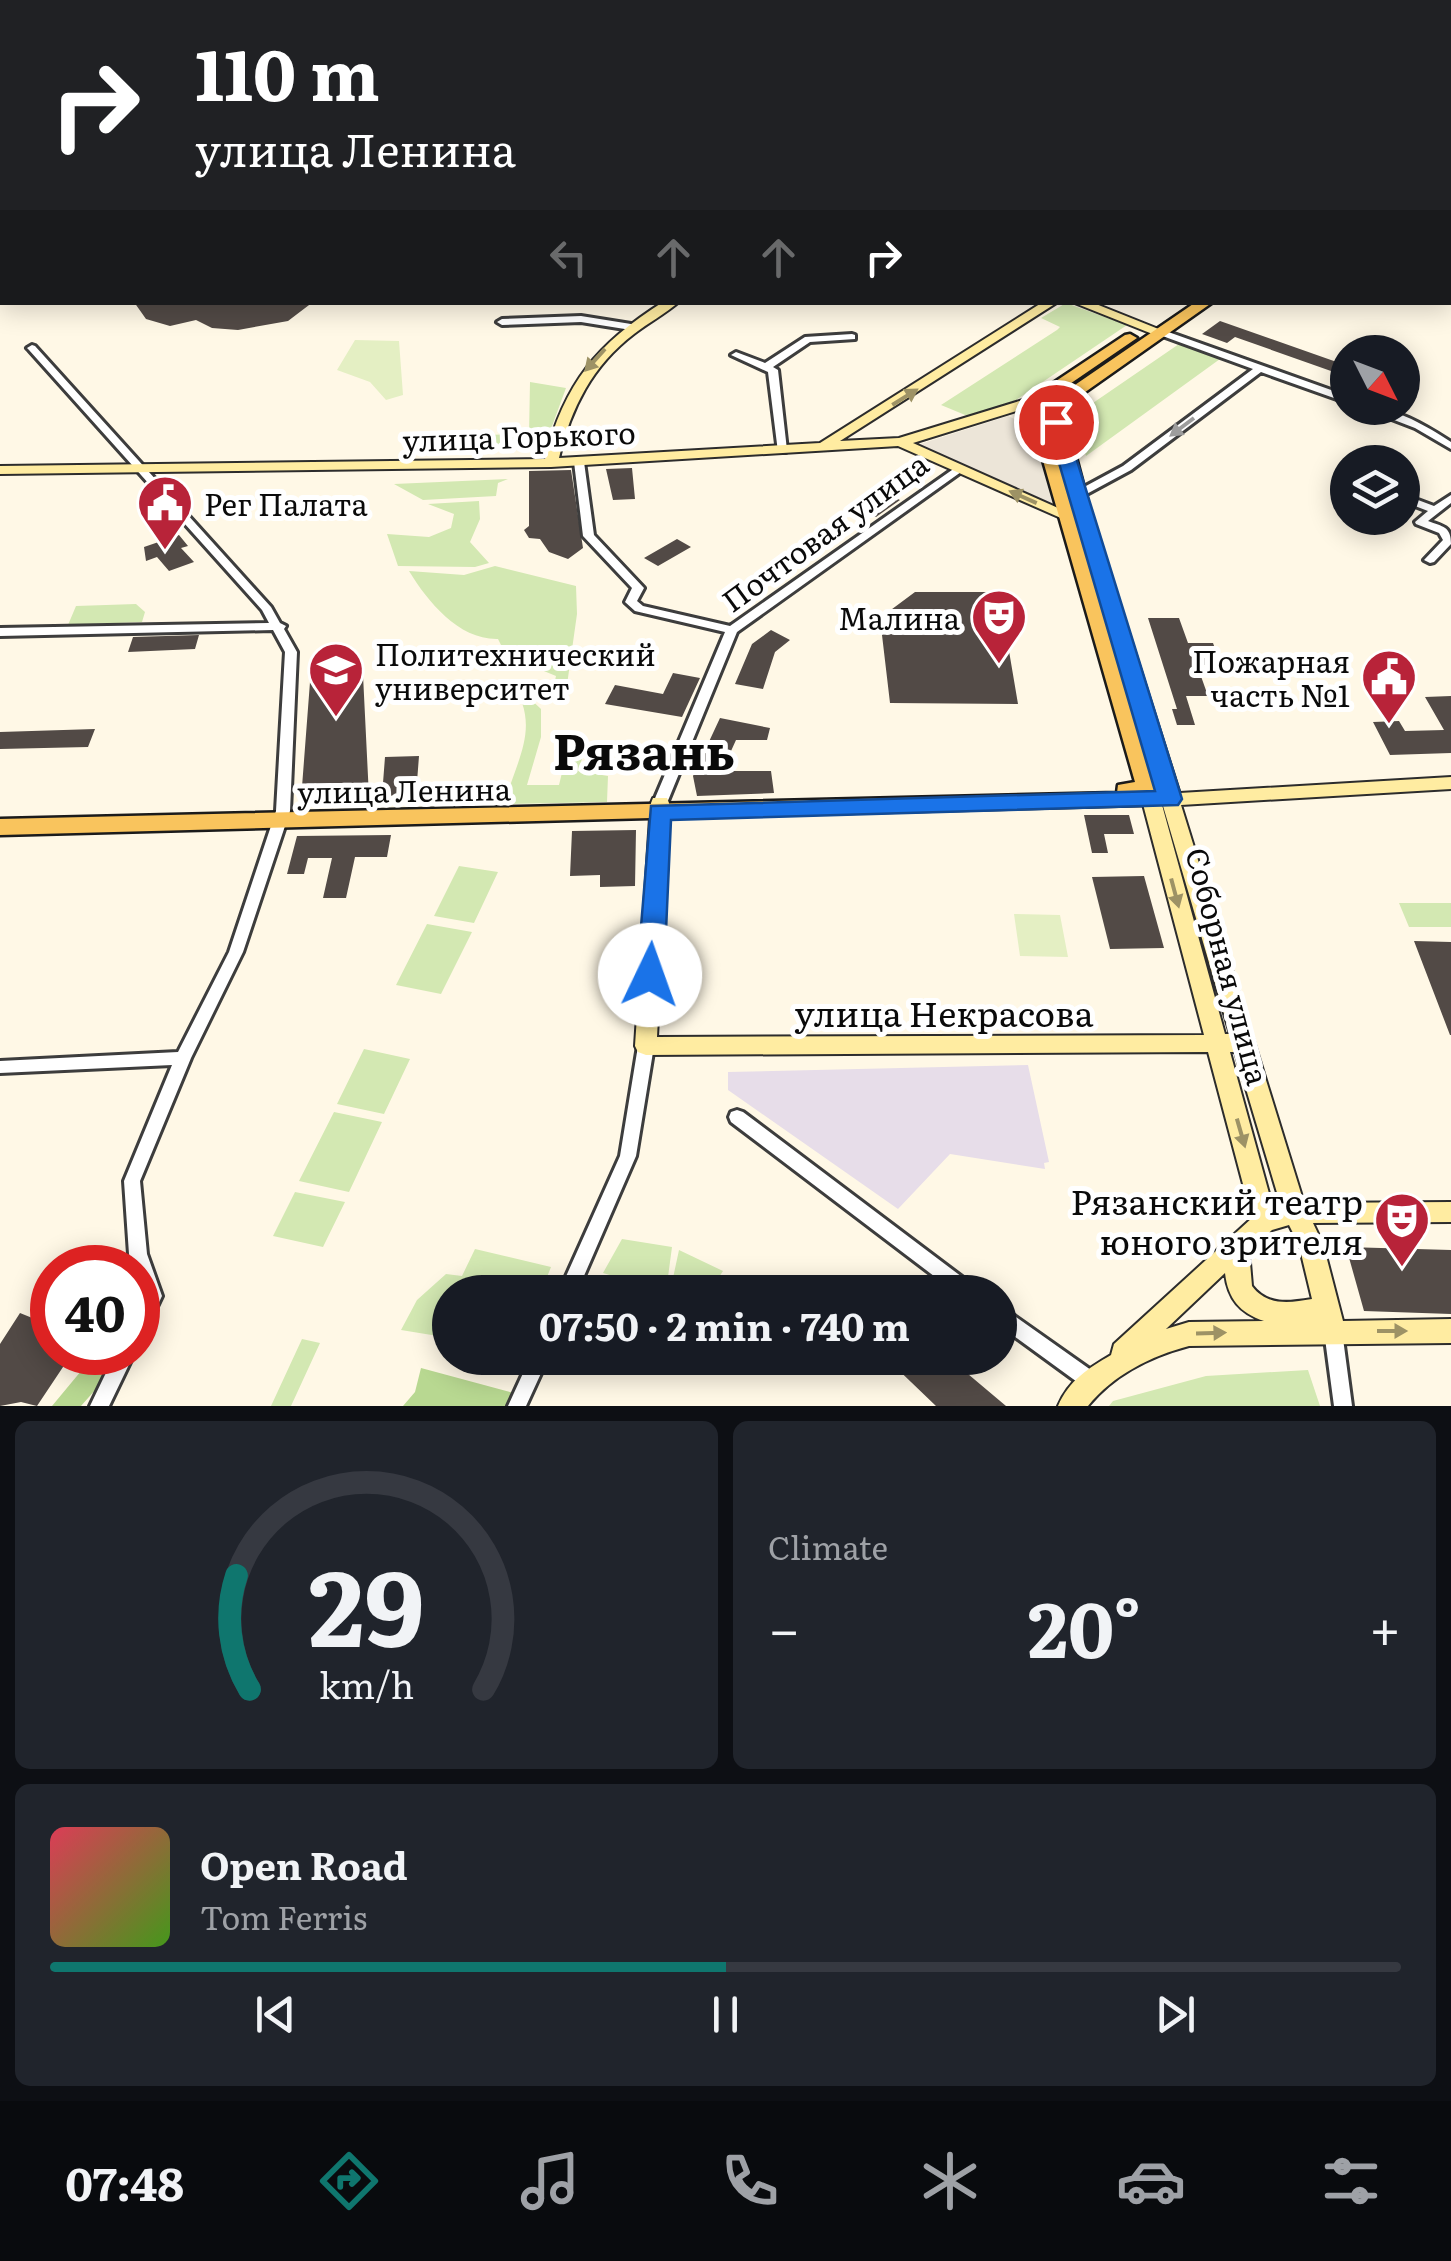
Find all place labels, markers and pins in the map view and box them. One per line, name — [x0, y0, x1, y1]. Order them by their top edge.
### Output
pin — [1014, 380, 1099, 465]
public building icon: Рег Палата — [135, 473, 195, 552]
place label: Рег Палата — [204, 481, 368, 525]
theatre icon: Малина — [969, 587, 1029, 666]
place label: Малина — [838, 595, 961, 639]
place label: Политехнический университет — [375, 631, 656, 709]
place label: Пожарная часть №1 — [1192, 638, 1350, 716]
school or university icon: Политехнический университет — [306, 640, 366, 719]
public building icon: Пожарная часть №1 — [1359, 647, 1419, 726]
place label: Рязанский театр юного зрителя — [1070, 1174, 1363, 1266]
theatre icon: Рязанский театр юного зрителя — [1372, 1190, 1432, 1269]

